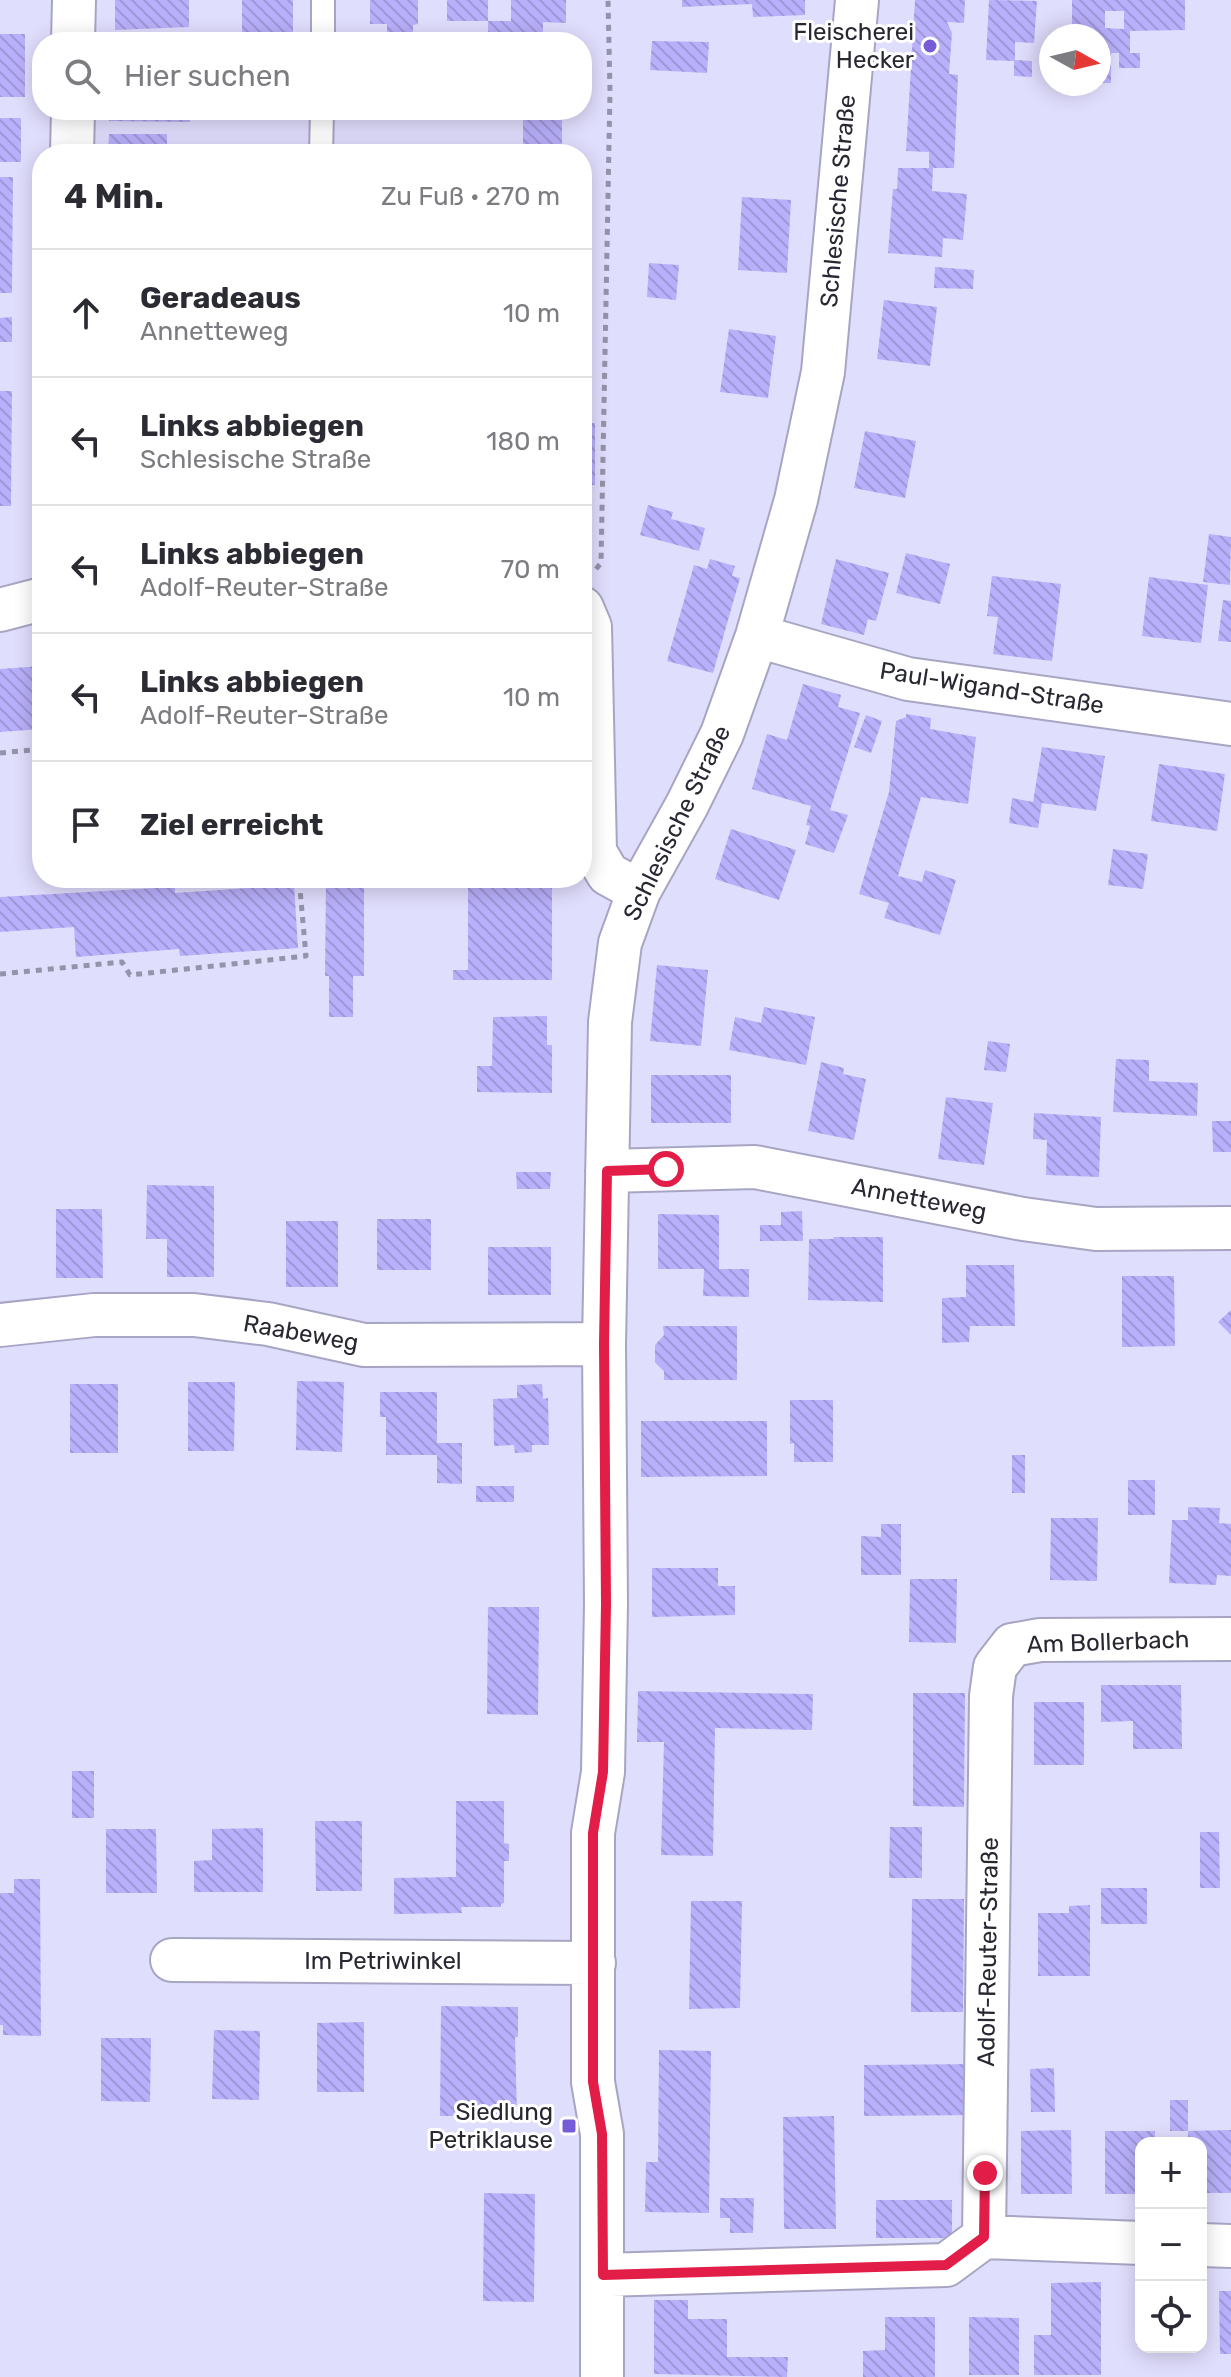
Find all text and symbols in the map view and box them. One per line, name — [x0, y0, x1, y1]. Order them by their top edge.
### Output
place label: Fleischerei Hecker — [793, 18, 914, 74]
north arrow — [1039, 24, 1111, 96]
search box — [32, 32, 592, 120]
marker: Fleischerei Hecker — [921, 37, 939, 55]
icon: search — [60, 54, 104, 98]
text: Hier suchen — [124, 58, 291, 94]
street label: Schlesische Straße — [815, 93, 861, 309]
text: 4 Min. — [64, 176, 164, 217]
text: Zu Fuß · 270 m — [381, 181, 560, 212]
text: Geradeaus — [140, 280, 301, 316]
icon: ahead — [64, 291, 108, 335]
text: 10 m — [503, 298, 560, 329]
text: Annetteweg — [140, 316, 289, 347]
text: Links abbiegen — [140, 408, 364, 444]
icon: left — [64, 419, 108, 463]
text: 180 m — [486, 426, 560, 457]
text: Schlesische Straße — [140, 444, 371, 475]
text: Links abbiegen — [140, 536, 364, 572]
icon: left — [64, 547, 108, 591]
text: 70 m — [501, 554, 560, 585]
text: Adolf-Reuter-Straße — [140, 572, 389, 603]
street label: Paul-Wigand-Straße — [878, 656, 1106, 720]
text: Links abbiegen — [140, 664, 364, 700]
icon: left — [64, 675, 108, 719]
text: 10 m — [503, 682, 560, 713]
text: Adolf-Reuter-Straße — [140, 700, 389, 731]
street label: Schlesische Straße — [618, 721, 736, 925]
icon: arrive — [64, 803, 108, 847]
text: Ziel erreicht — [140, 807, 323, 843]
route start — [648, 1151, 684, 1187]
street label: Annetteweg — [849, 1172, 989, 1226]
street label: Raabeweg — [241, 1309, 361, 1357]
street label: Am Bollerbach — [1026, 1625, 1190, 1659]
street label: Adolf-Reuter-Straße — [972, 1837, 1004, 2067]
street label: Im Petriwinkel — [304, 1947, 462, 1975]
place label: Siedlung Petriklause — [428, 2098, 553, 2154]
marker: Siedlung Petriklause — [560, 2117, 578, 2135]
map controls — [1135, 2137, 1207, 2353]
button: + — [1135, 2137, 1207, 2209]
route end — [967, 2155, 1003, 2191]
button: − — [1135, 2209, 1207, 2281]
button: locate — [1135, 2281, 1207, 2353]

